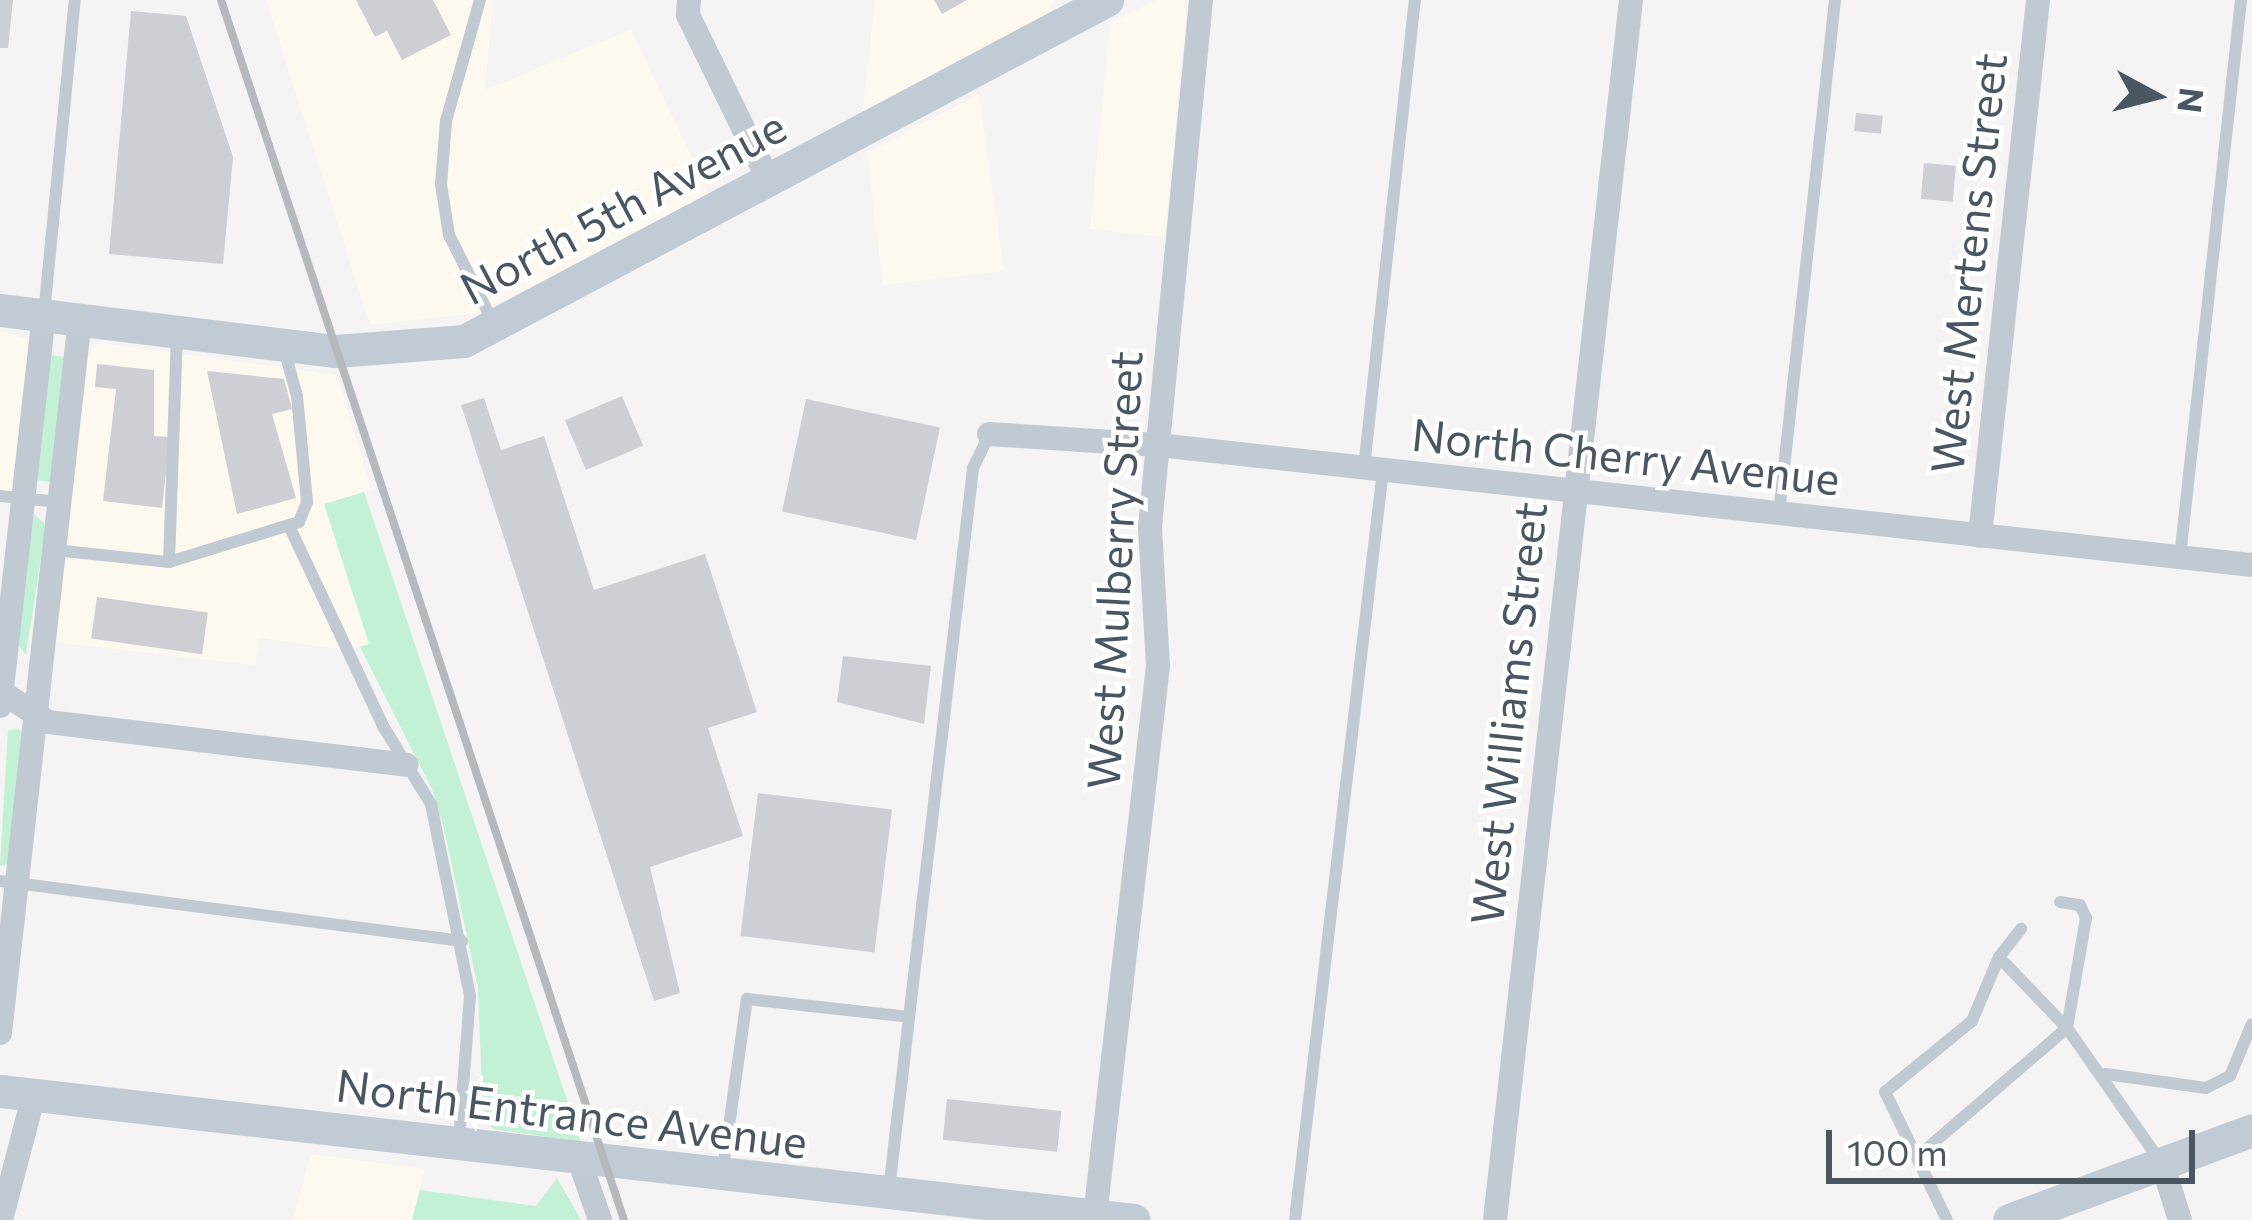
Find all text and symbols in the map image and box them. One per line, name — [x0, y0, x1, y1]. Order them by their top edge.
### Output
north arrow — [2096, 36, 2216, 156]
street label: West Mertens Street — [1918, 50, 2016, 476]
text: N — [2170, 86, 2214, 115]
street label: North 5th Avenue — [450, 98, 794, 314]
street label: West Mulberry Street — [1075, 349, 1151, 791]
street label: North Cherry Avenue — [1409, 406, 1843, 504]
street label: West Williams Street — [1458, 499, 1556, 927]
street label: North Entrance Avenue — [333, 1056, 811, 1168]
scale bar — [1832, 1106, 2201, 1180]
text: 100 m — [1847, 1129, 1948, 1173]

